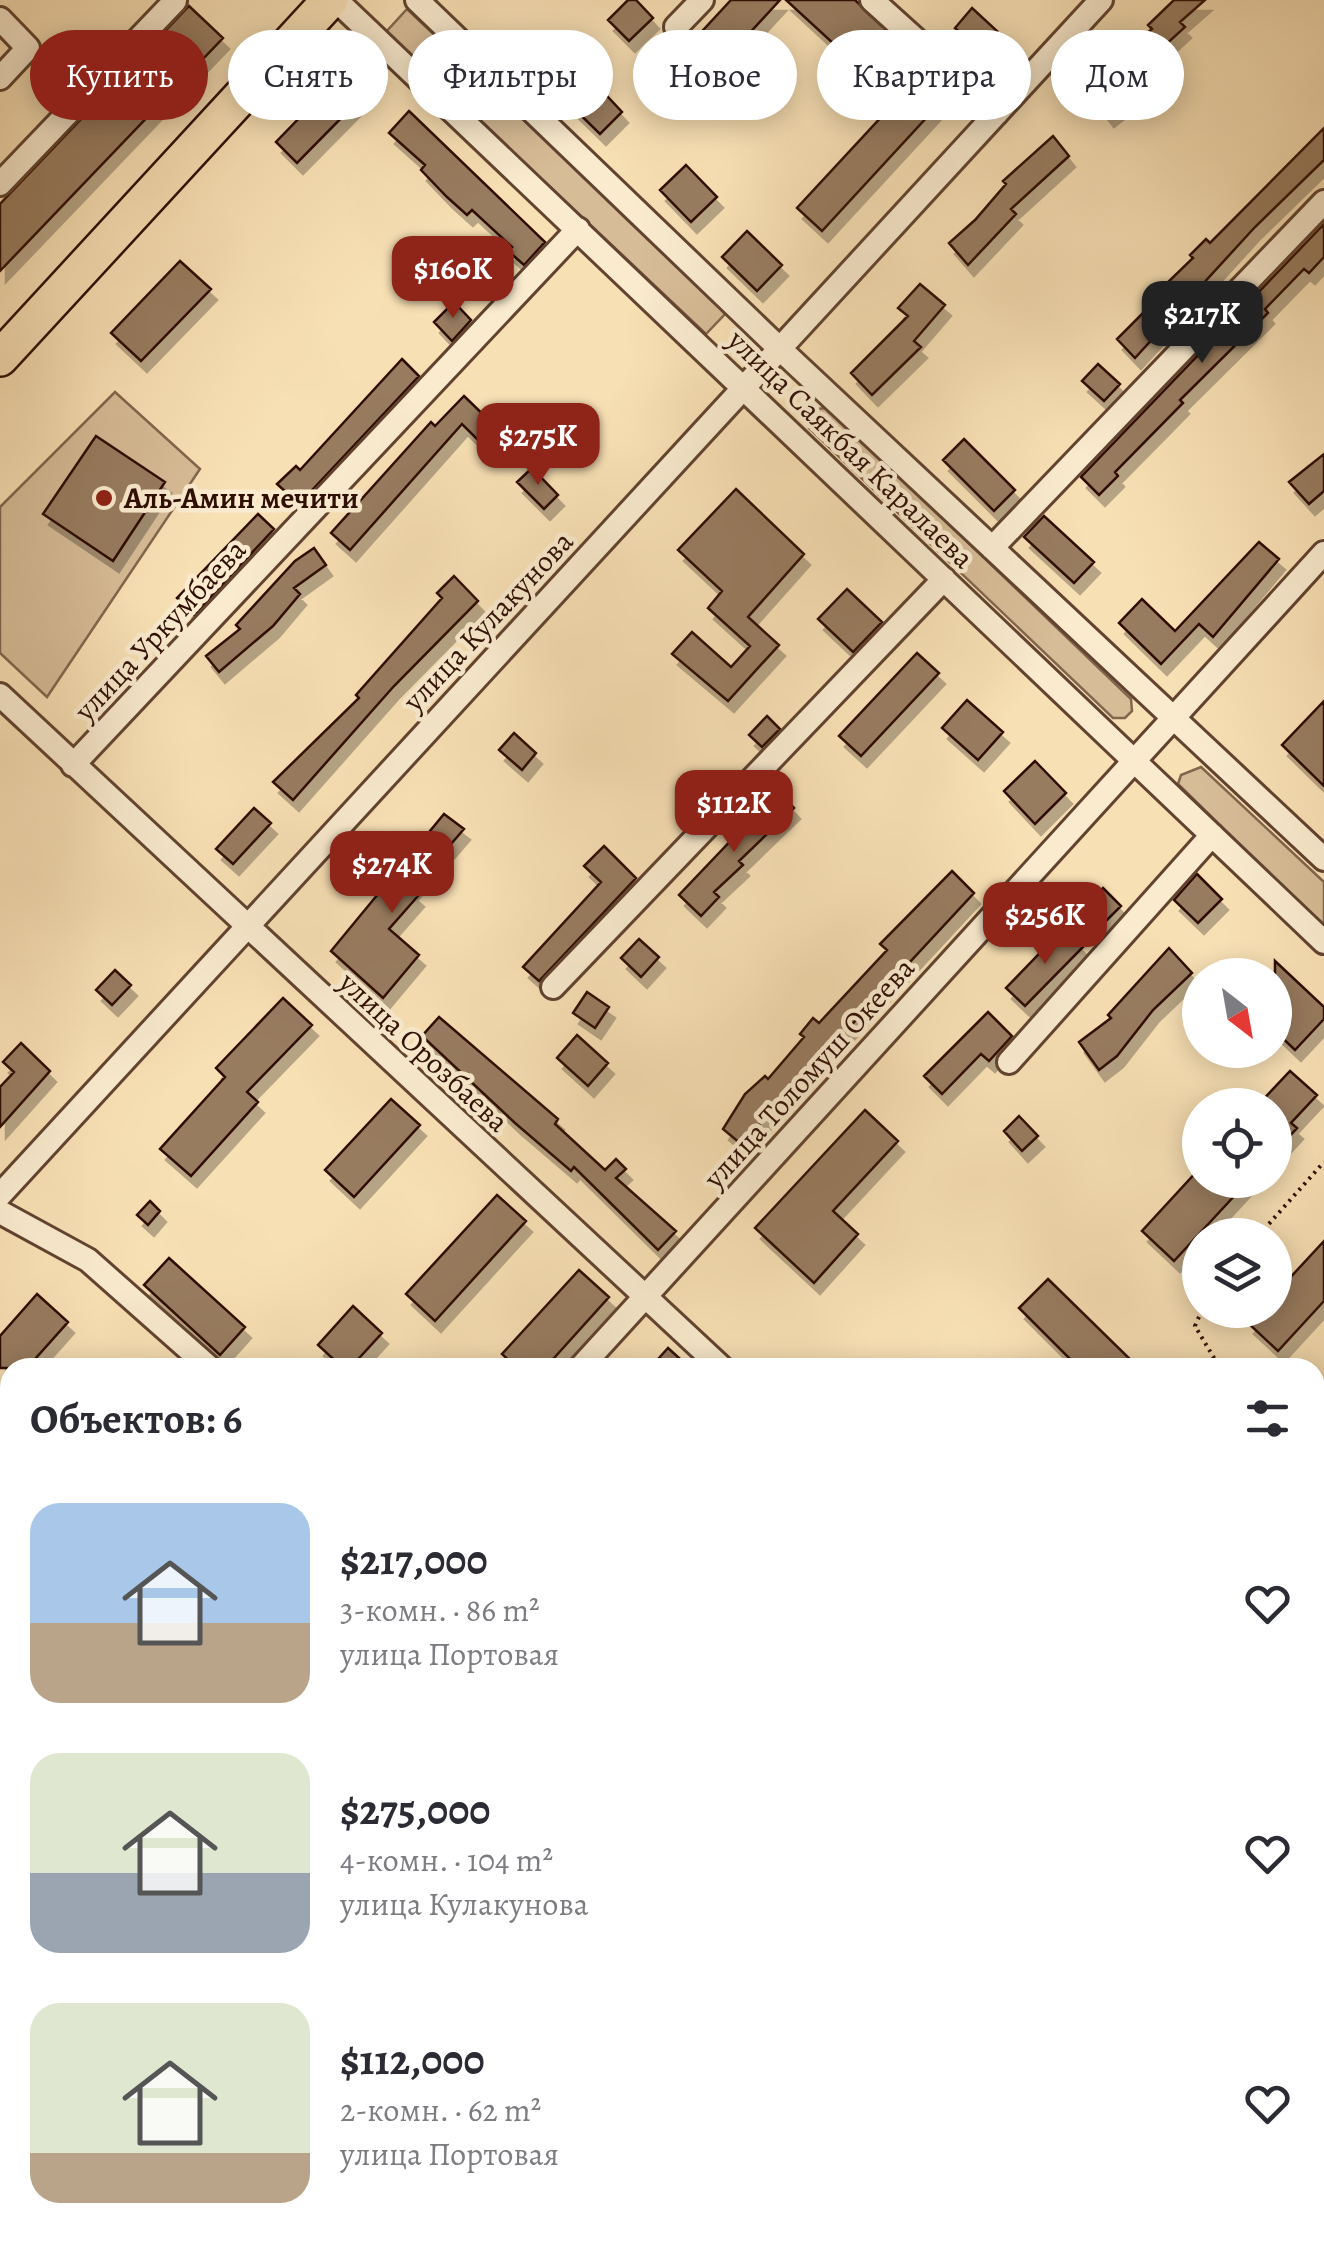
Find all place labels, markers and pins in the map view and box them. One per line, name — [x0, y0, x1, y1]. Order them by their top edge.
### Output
pin: $160K — [383, 236, 523, 321]
pin: $217K — [1132, 281, 1272, 366]
pin: $275K — [468, 403, 608, 488]
place label: Аль-Амин мечити — [123, 478, 359, 518]
marker: Аль-Амин мечити — [93, 487, 115, 509]
pin: $112K — [664, 770, 804, 855]
pin: $274K — [322, 831, 462, 916]
pin: $256K — [975, 882, 1115, 967]

